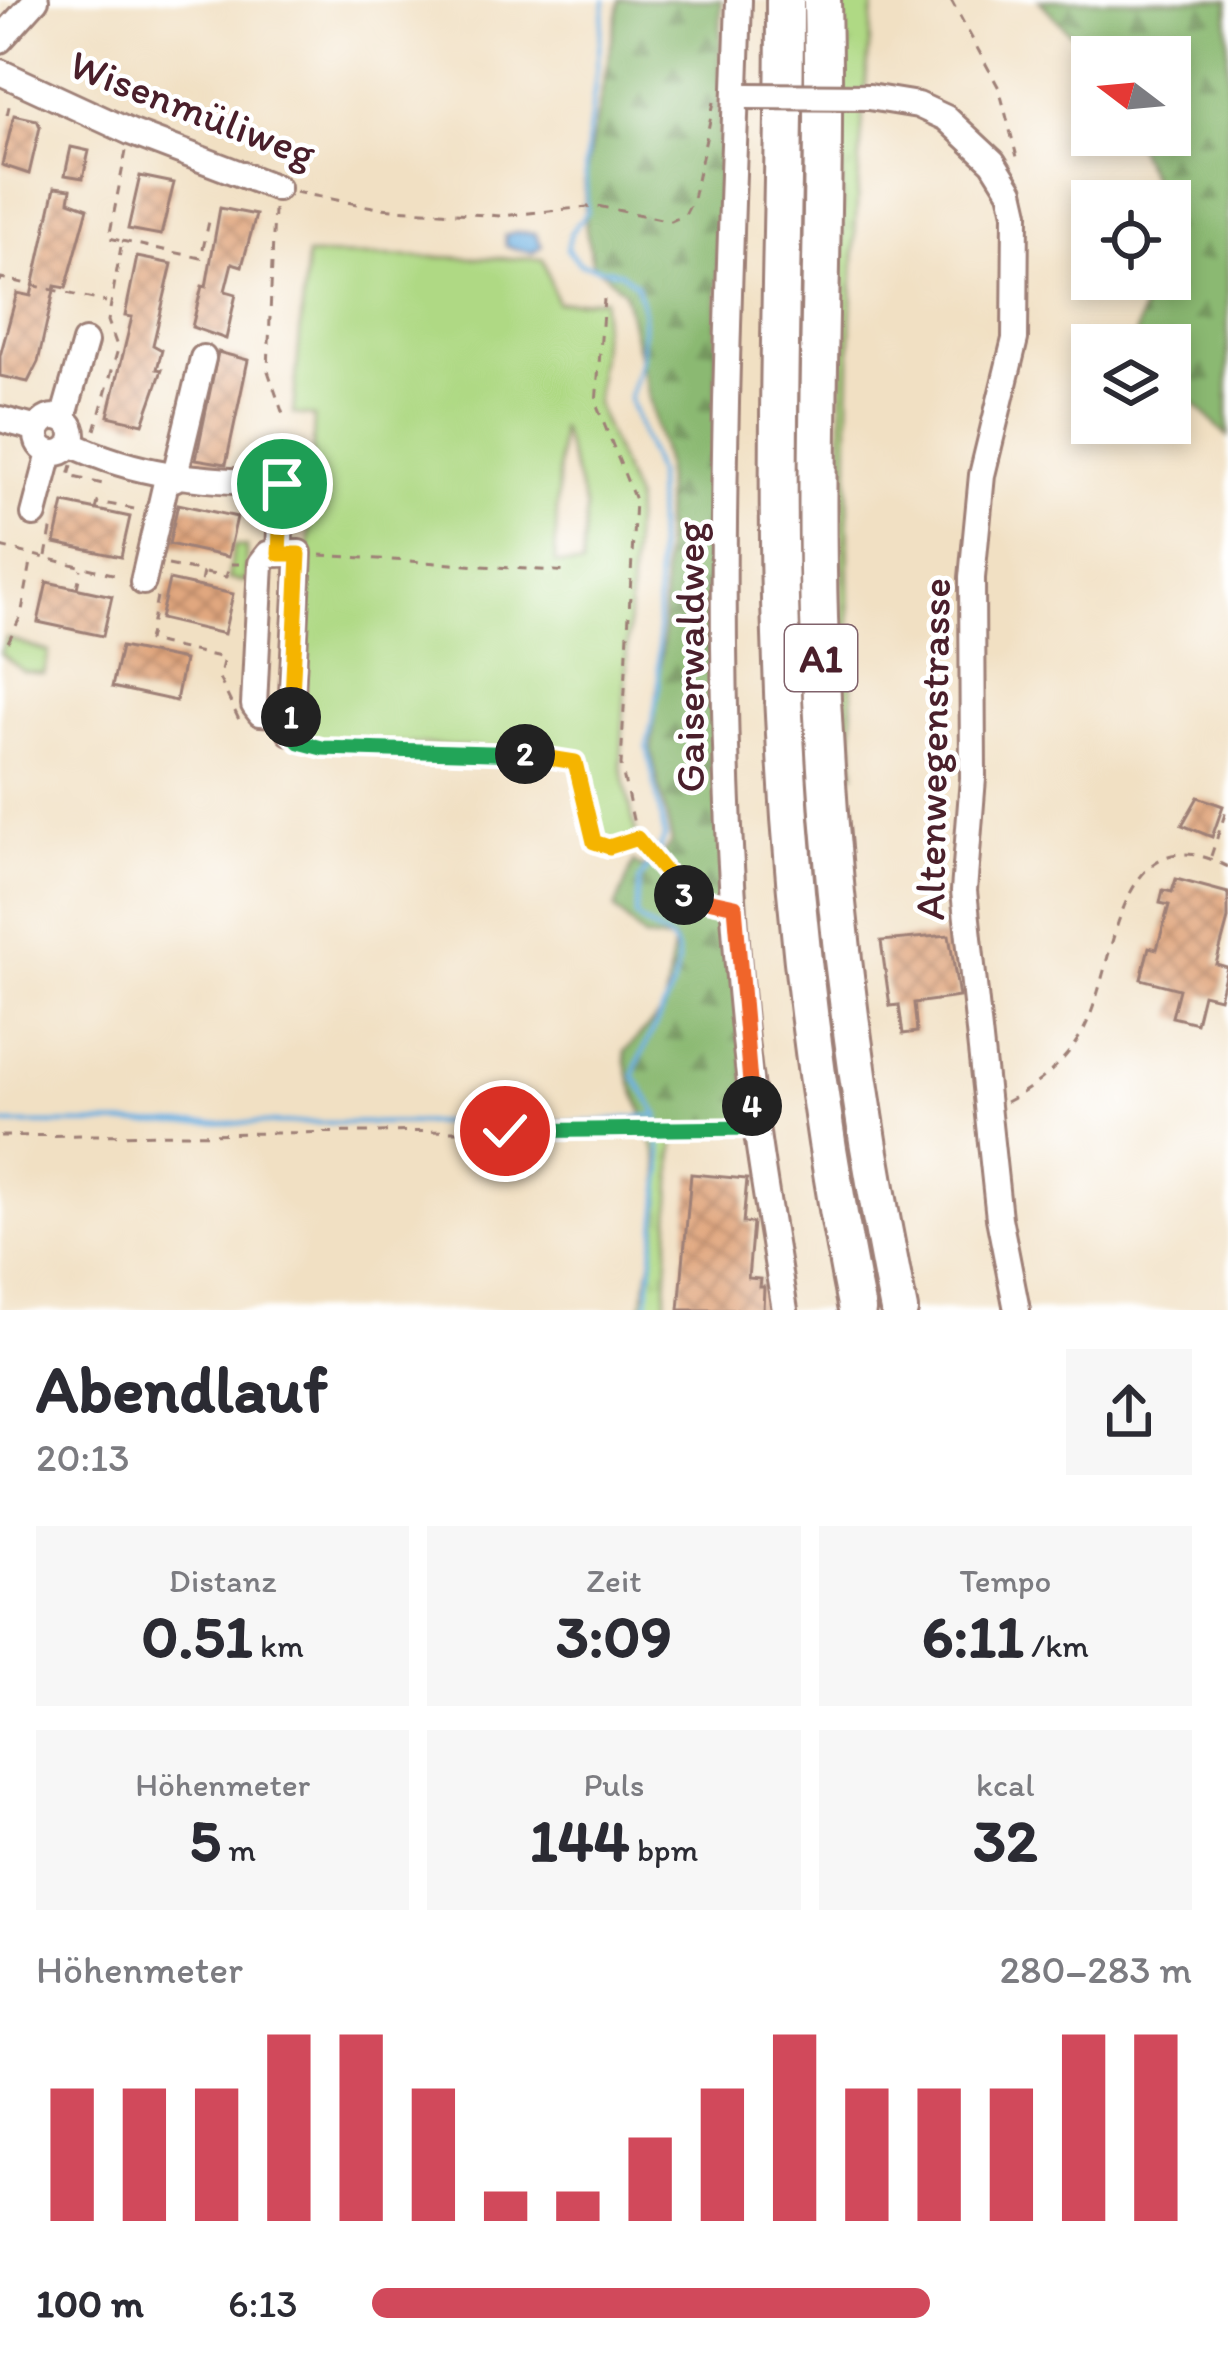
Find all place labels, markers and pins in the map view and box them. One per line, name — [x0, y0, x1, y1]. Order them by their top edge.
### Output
pin — [231, 433, 333, 535]
pin: 1 — [261, 687, 321, 747]
pin: 2 — [495, 724, 555, 784]
pin: 3 — [654, 865, 714, 925]
pin: 4 — [722, 1076, 782, 1136]
pin — [454, 1080, 556, 1182]

